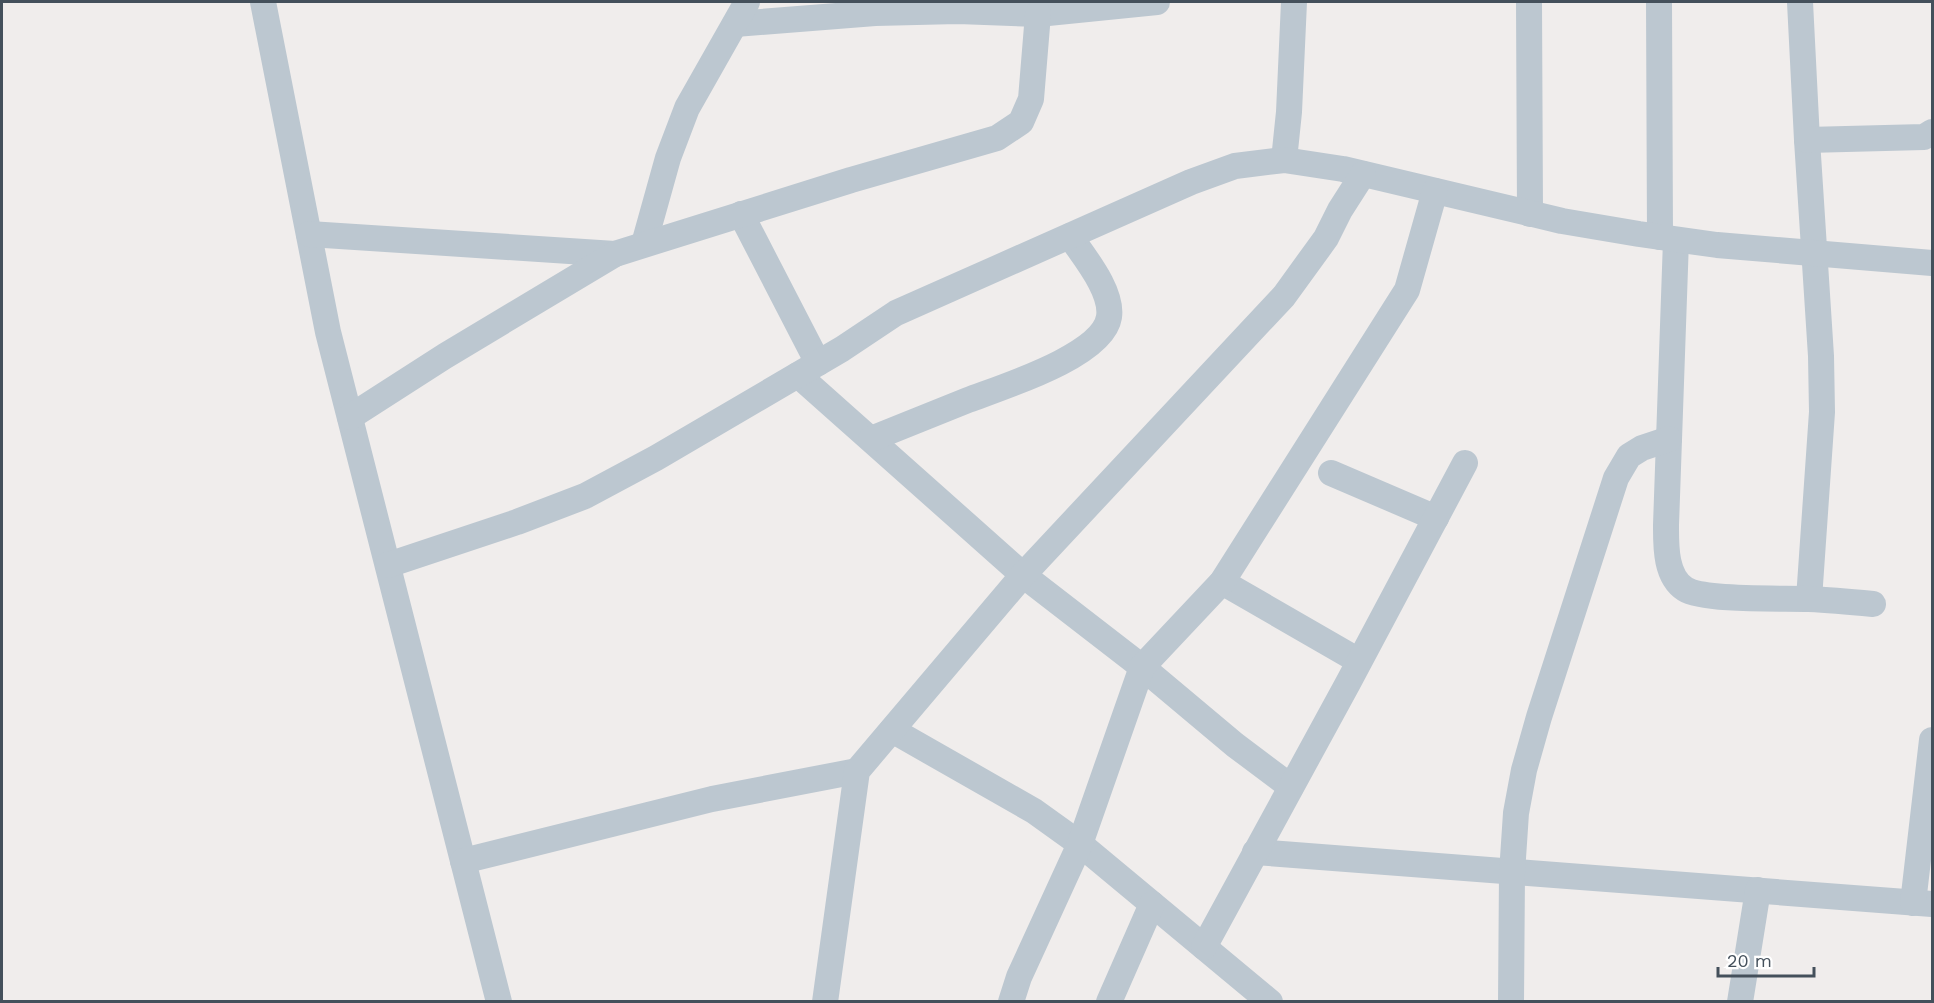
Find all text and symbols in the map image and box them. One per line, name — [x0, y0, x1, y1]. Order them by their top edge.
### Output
scale bar — [1718, 940, 1814, 978]
text: 20 m — [1727, 950, 1772, 971]

